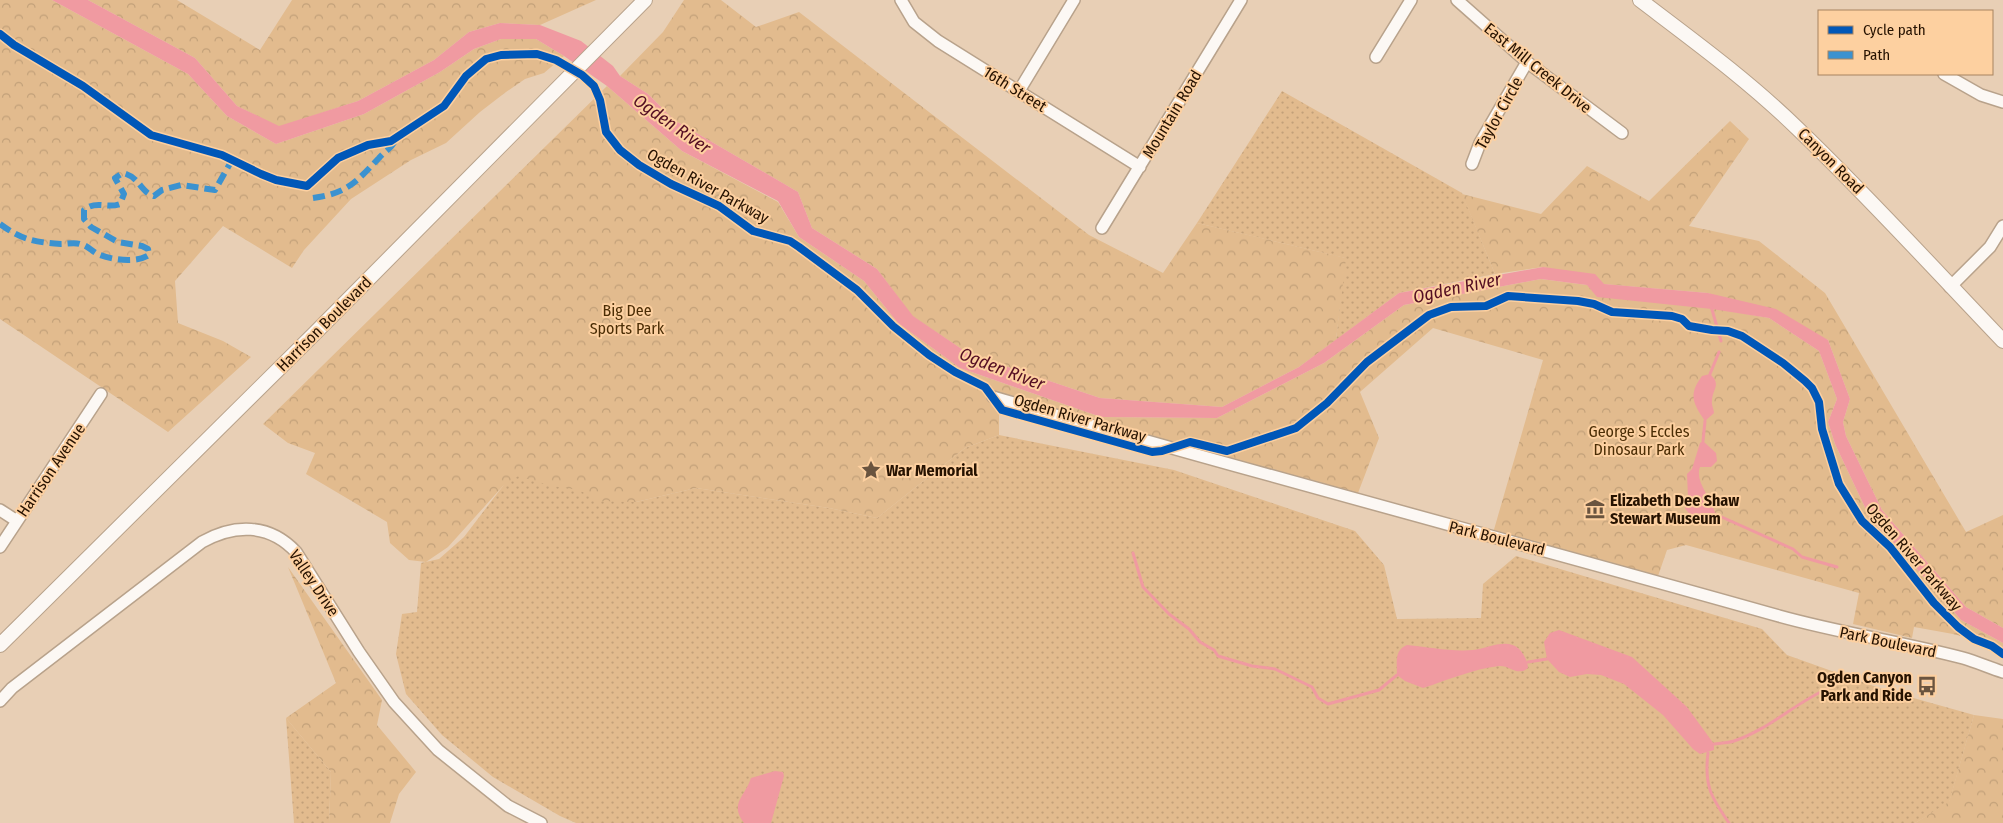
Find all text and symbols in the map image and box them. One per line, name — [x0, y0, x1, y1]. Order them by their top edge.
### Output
legend — [1818, 10, 1993, 75]
street label: East Mill Creek Drive — [1481, 19, 1595, 117]
text: Cycle path — [1863, 21, 1926, 39]
text: Path — [1863, 46, 1890, 64]
street label: 16th Street — [980, 62, 1051, 116]
street label: Mountain Road — [1138, 67, 1206, 161]
street label: Taylor Circle — [1471, 74, 1527, 152]
water label: Ogden River — [629, 89, 715, 159]
street label: Canyon Road — [1794, 124, 1868, 198]
street label: Ogden River Parkway — [644, 145, 773, 228]
water label: Ogden River — [1411, 268, 1504, 308]
street label: Harrison Boulevard — [273, 273, 375, 375]
park label: Big Dee Sports Park — [590, 301, 665, 338]
water label: Ogden River — [956, 343, 1048, 396]
street label: Ogden River Parkway — [1012, 390, 1149, 446]
street label: Harrison Avenue — [13, 420, 89, 520]
park label: George S Eccles Dinosaur Park — [1589, 422, 1690, 459]
place icon: War Memorial — [860, 459, 882, 481]
place label: War Memorial — [886, 461, 978, 480]
place label: Elizabeth Dee Shaw Stewart Museum — [1610, 491, 1739, 528]
museum icon: Elizabeth Dee Shaw Stewart Museum — [1584, 498, 1606, 520]
street label: Ogden River Parkway — [1862, 499, 1966, 615]
street label: Park Boulevard — [1447, 517, 1547, 559]
street label: Valley Drive — [285, 546, 343, 620]
street label: Park Boulevard — [1838, 623, 1938, 661]
place label: Ogden Canyon Park and Ride — [1817, 668, 1912, 705]
bus stop icon: Ogden Canyon Park and Ride — [1916, 675, 1938, 697]

